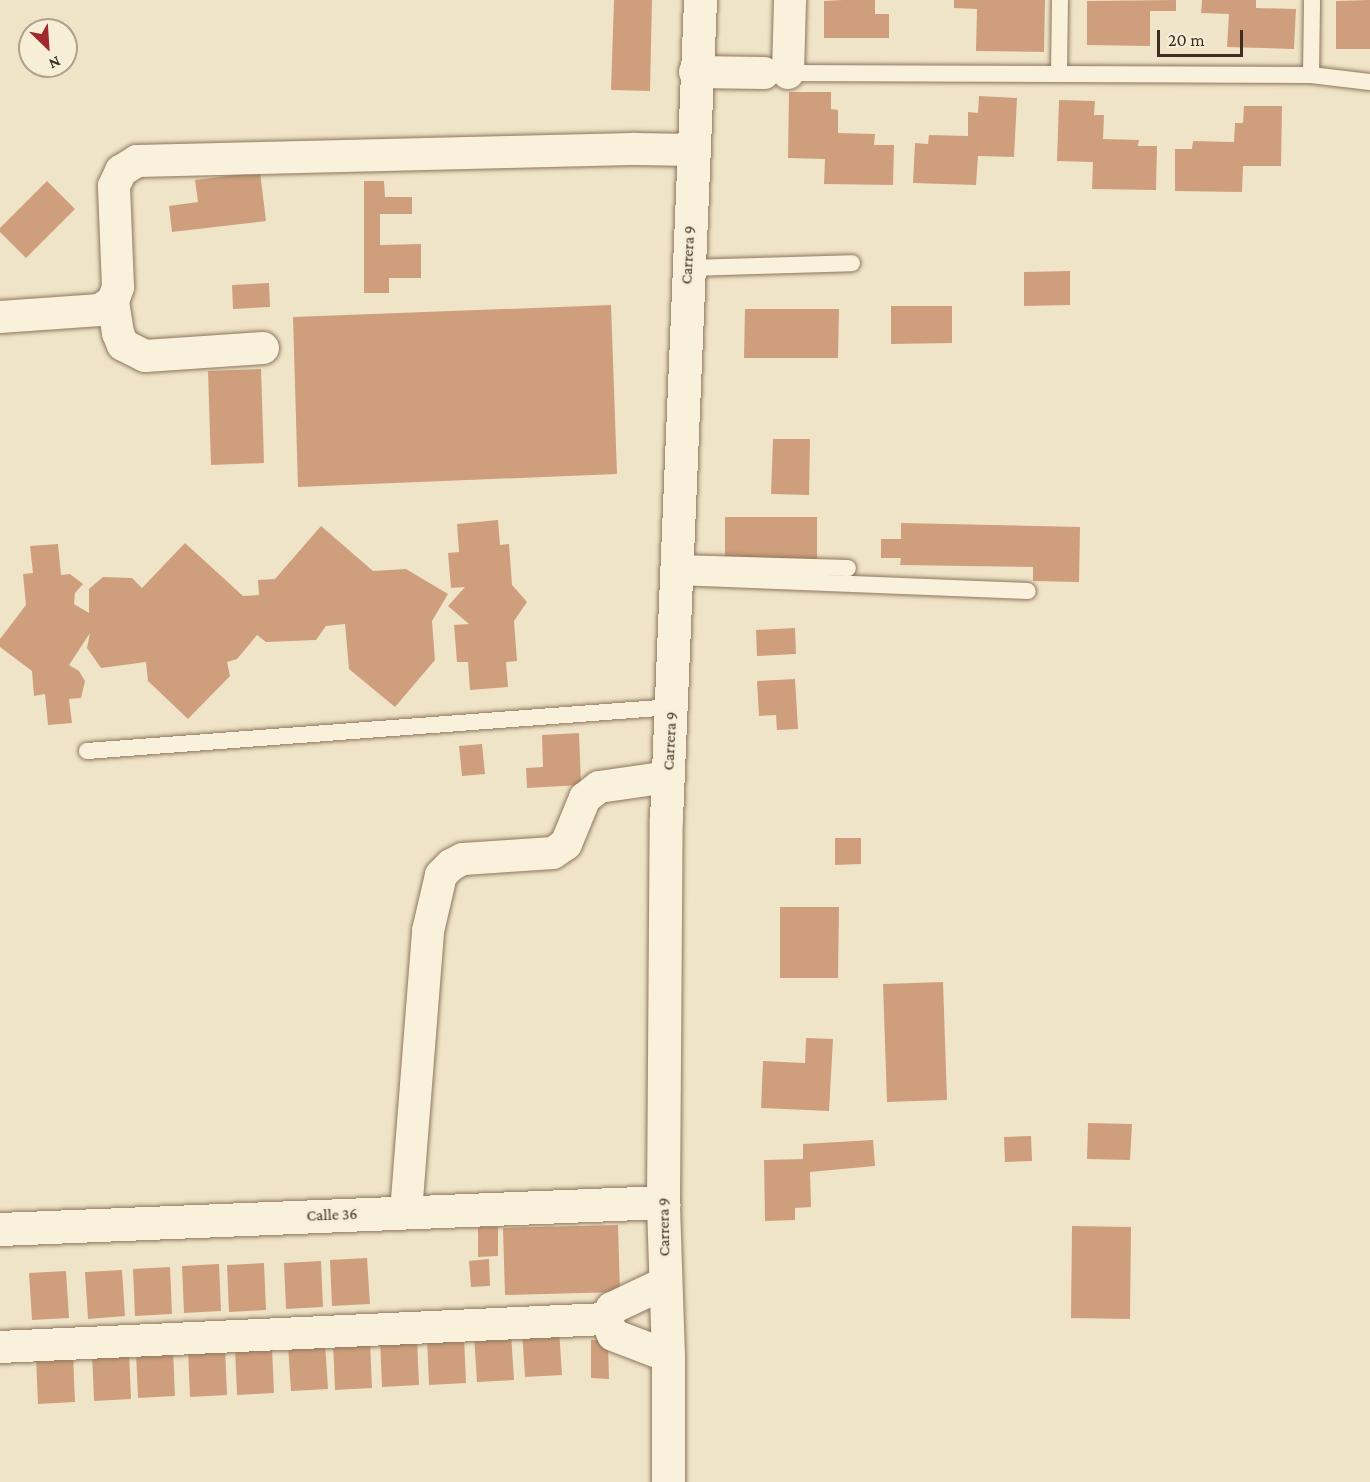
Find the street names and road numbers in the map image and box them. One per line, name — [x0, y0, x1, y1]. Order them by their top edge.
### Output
street label: Carrera 9 — [677, 225, 699, 285]
street label: Carrera 9 — [659, 711, 681, 771]
street label: Carrera 9 — [654, 1197, 674, 1257]
street label: Calle 36 — [306, 1205, 358, 1225]

